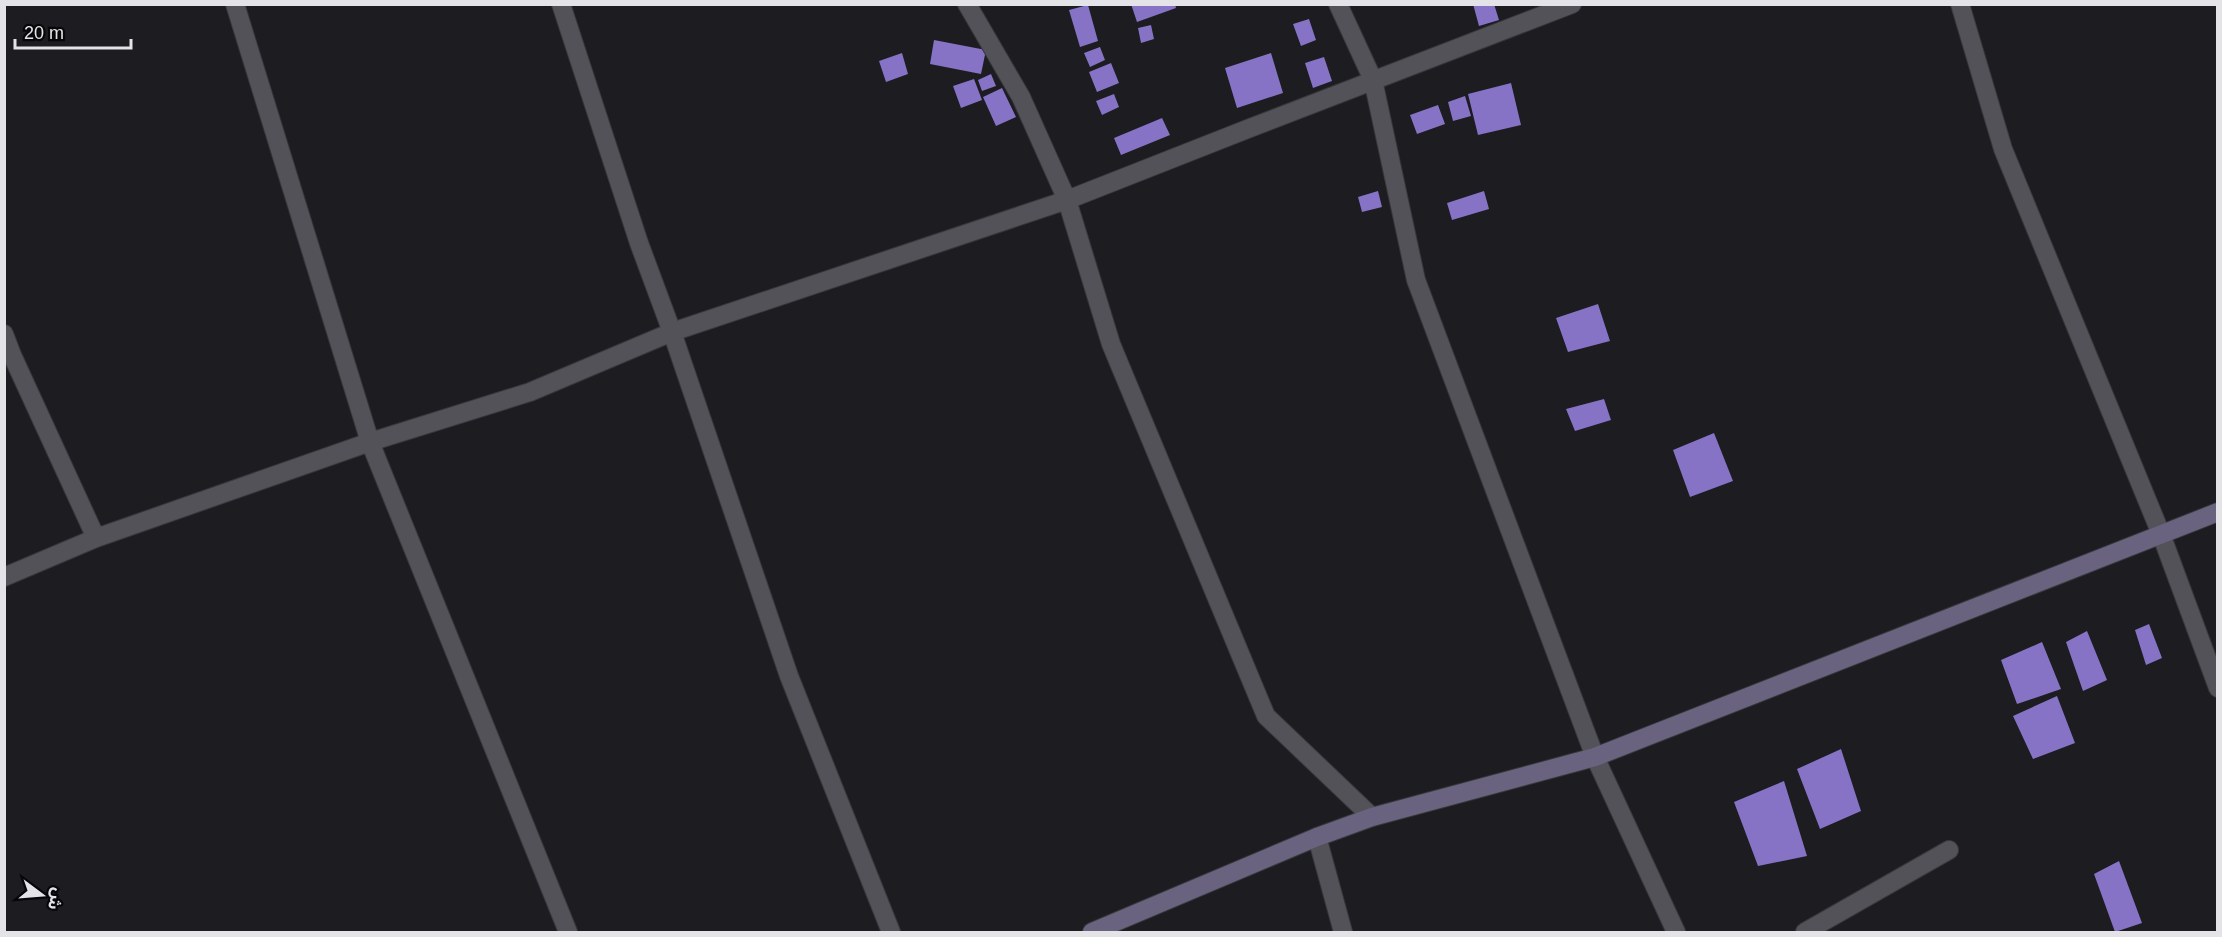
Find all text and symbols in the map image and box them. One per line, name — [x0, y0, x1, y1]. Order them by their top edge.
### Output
scale bar — [15, 12, 130, 50]
text: 20 m — [24, 23, 64, 43]
north arrow — [12, 865, 72, 925]
text: ش — [44, 886, 67, 912]

